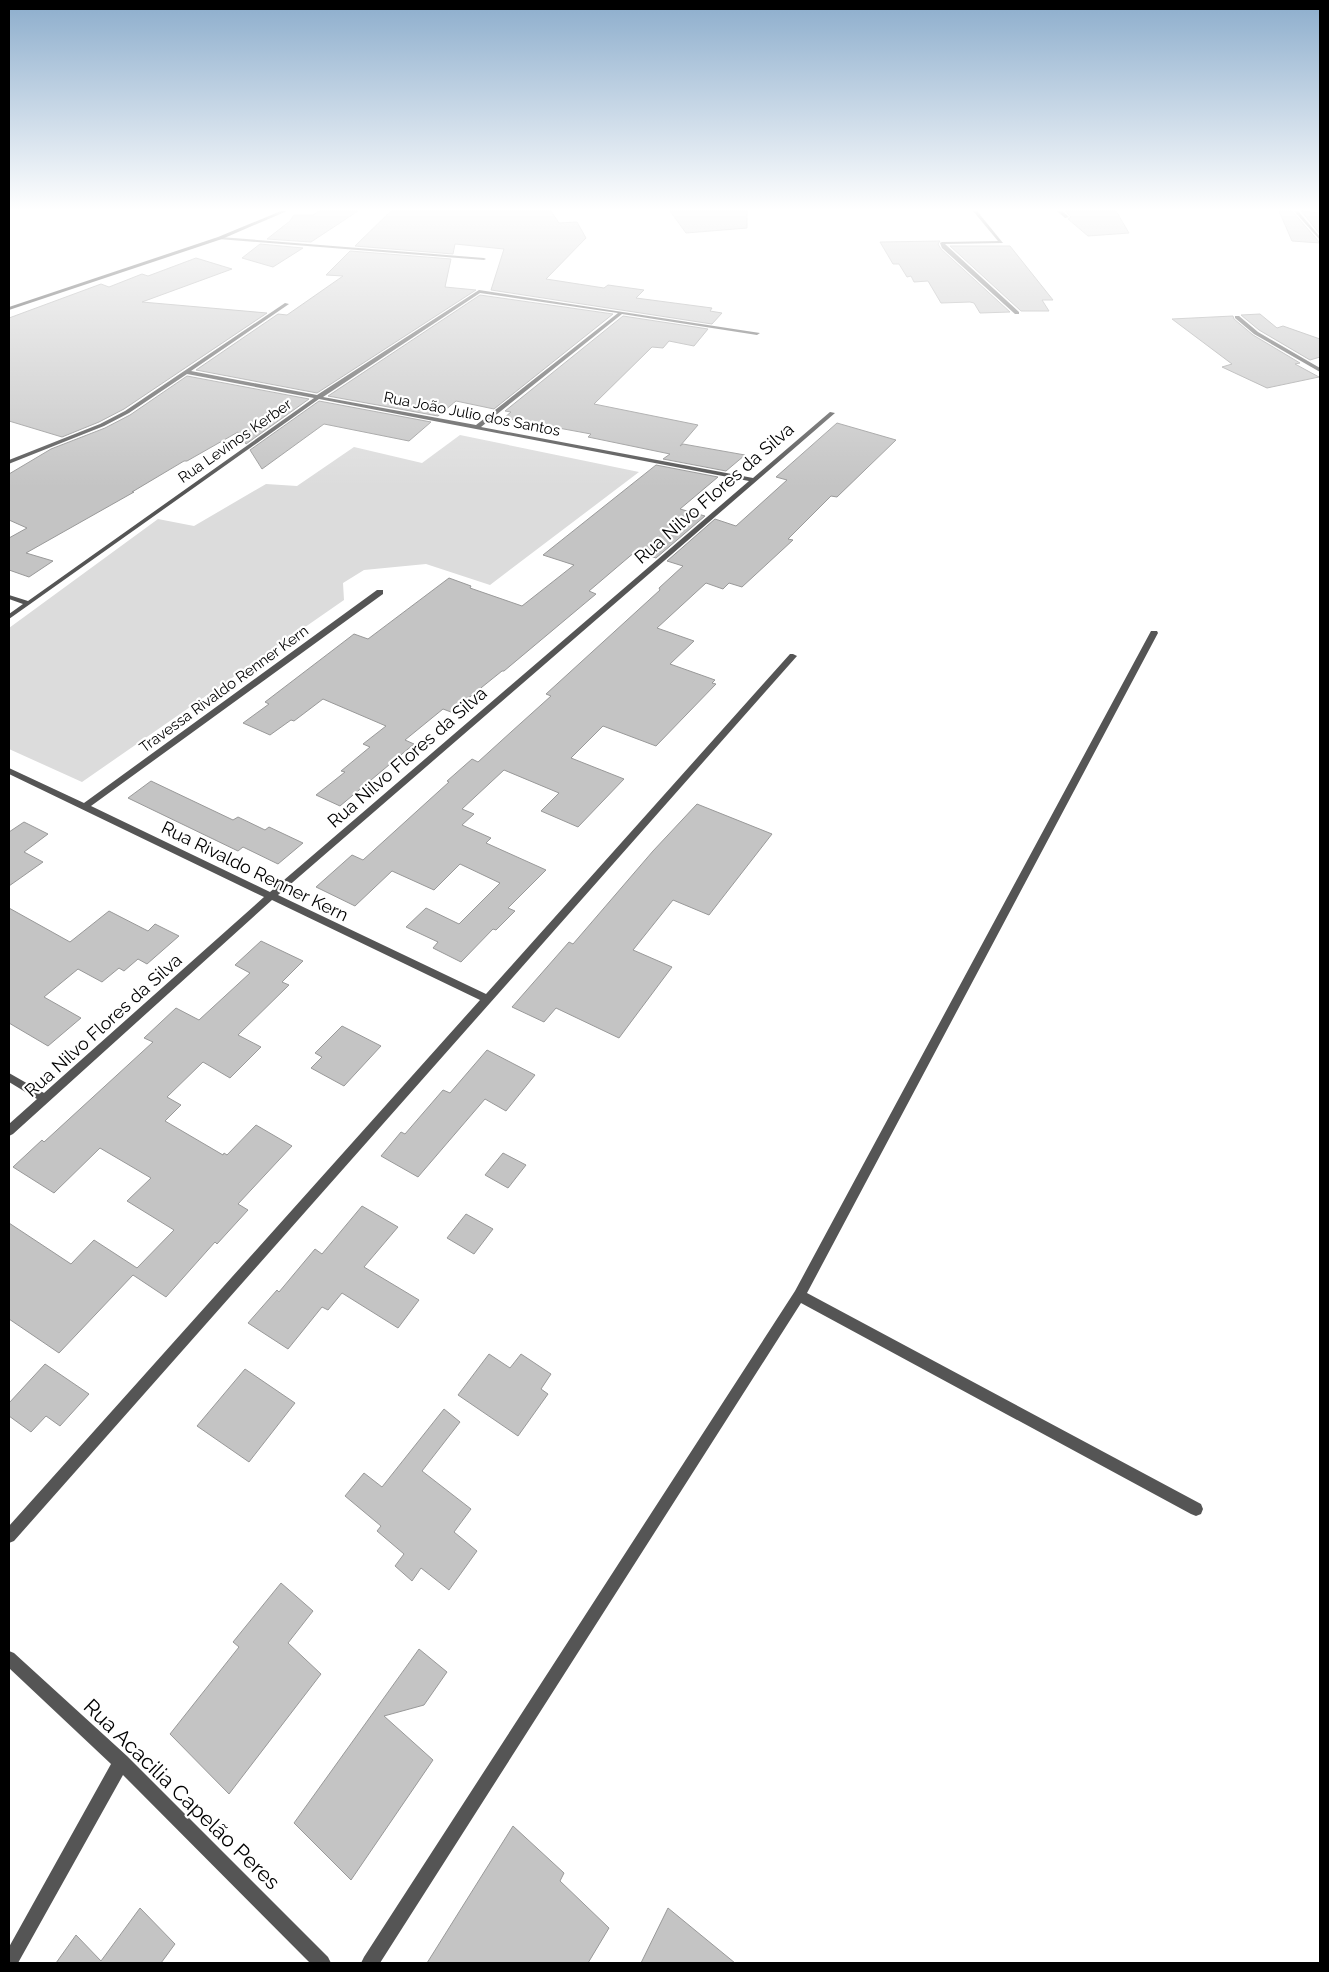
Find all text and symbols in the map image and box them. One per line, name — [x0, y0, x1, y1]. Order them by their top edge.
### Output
street label: Rua João Julio dos Santos — [382, 388, 562, 440]
street label: Rua Levinos Kerber — [175, 395, 296, 487]
street label: Rua Nilvo Flores da Silva — [630, 418, 798, 568]
street label: Travessa Rivaldo Renner Kern — [136, 622, 312, 756]
street label: Rua Nilvo Flores da Silva — [323, 682, 491, 832]
street label: Rua Rivaldo Renner Kern — [158, 817, 352, 925]
street label: Rua Nilvo Flores da Silva — [20, 949, 186, 1101]
street label: Rua Acacilia Capelão Peres — [79, 1694, 285, 1894]

